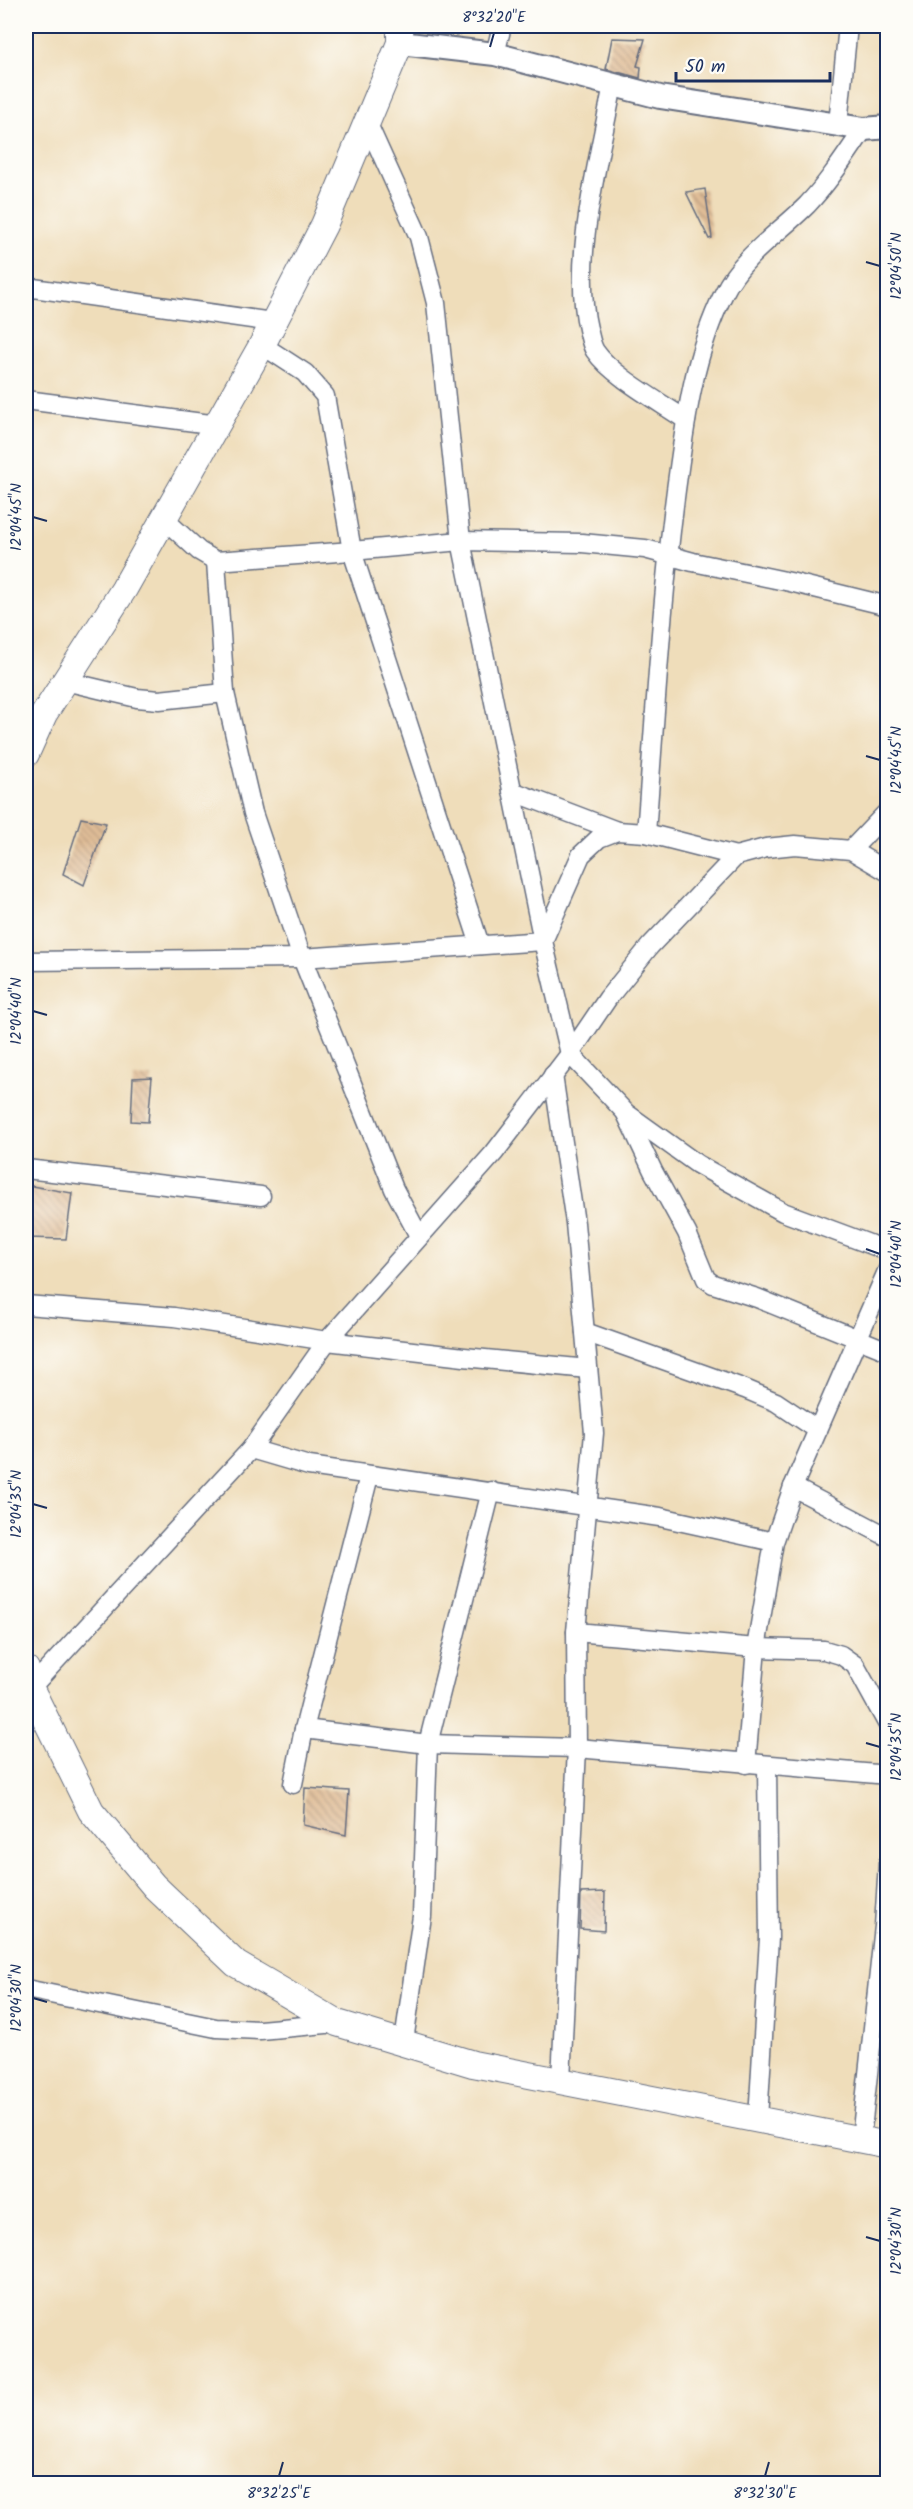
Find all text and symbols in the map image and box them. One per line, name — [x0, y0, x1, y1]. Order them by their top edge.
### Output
text: 8°32'20"E — [462, 6, 527, 30]
scale bar — [676, 45, 830, 83]
text: 50 m — [685, 53, 725, 82]
text: 12°04'50"N — [885, 232, 909, 300]
text: 12°04'45"N — [5, 483, 29, 551]
text: 12°04'45"N — [885, 726, 909, 794]
text: 12°04'40"N — [5, 977, 29, 1045]
text: 12°04'40"N — [885, 1220, 909, 1288]
text: 12°04'35"N — [5, 1470, 29, 1538]
text: 12°04'35"N — [885, 1713, 909, 1781]
text: 12°04'30"N — [5, 1964, 29, 2032]
text: 12°04'30"N — [885, 2207, 909, 2275]
text: 8°32'25"E — [247, 2482, 312, 2506]
text: 8°32'30"E — [733, 2482, 798, 2506]

